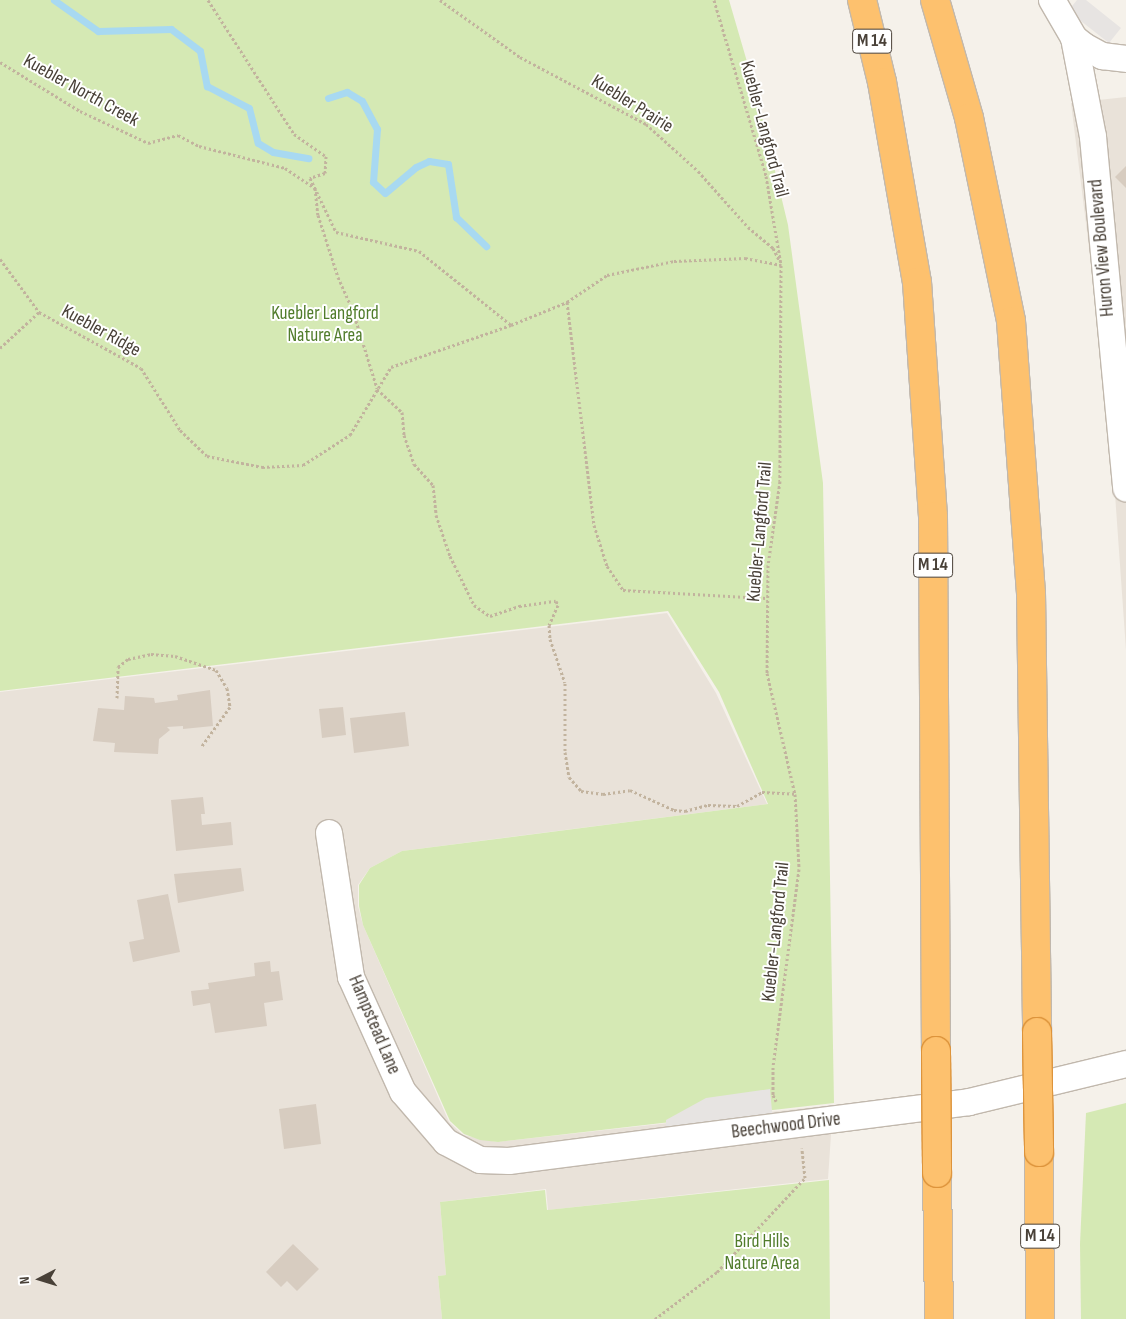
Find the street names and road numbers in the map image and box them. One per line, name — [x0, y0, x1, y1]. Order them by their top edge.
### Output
road number: M 14 — [852, 26, 892, 56]
street label: Kuebler North Creek — [19, 50, 143, 132]
street label: Kuebler-Langford Trail — [735, 58, 793, 200]
street label: Kuebler Prairie — [587, 70, 677, 138]
street label: Huron View Boulevard — [1085, 178, 1119, 318]
street label: Kuebler Ridge — [57, 300, 145, 362]
street label: Kuebler-Langford Trail — [743, 461, 777, 603]
road number: M 14 — [913, 550, 953, 580]
street label: Kuebler-Langford Trail — [757, 861, 795, 1003]
street label: Hampstead Lane — [343, 972, 405, 1078]
street label: Beechwood Drive — [730, 1108, 842, 1144]
road number: M 14 — [1020, 1220, 1060, 1252]

